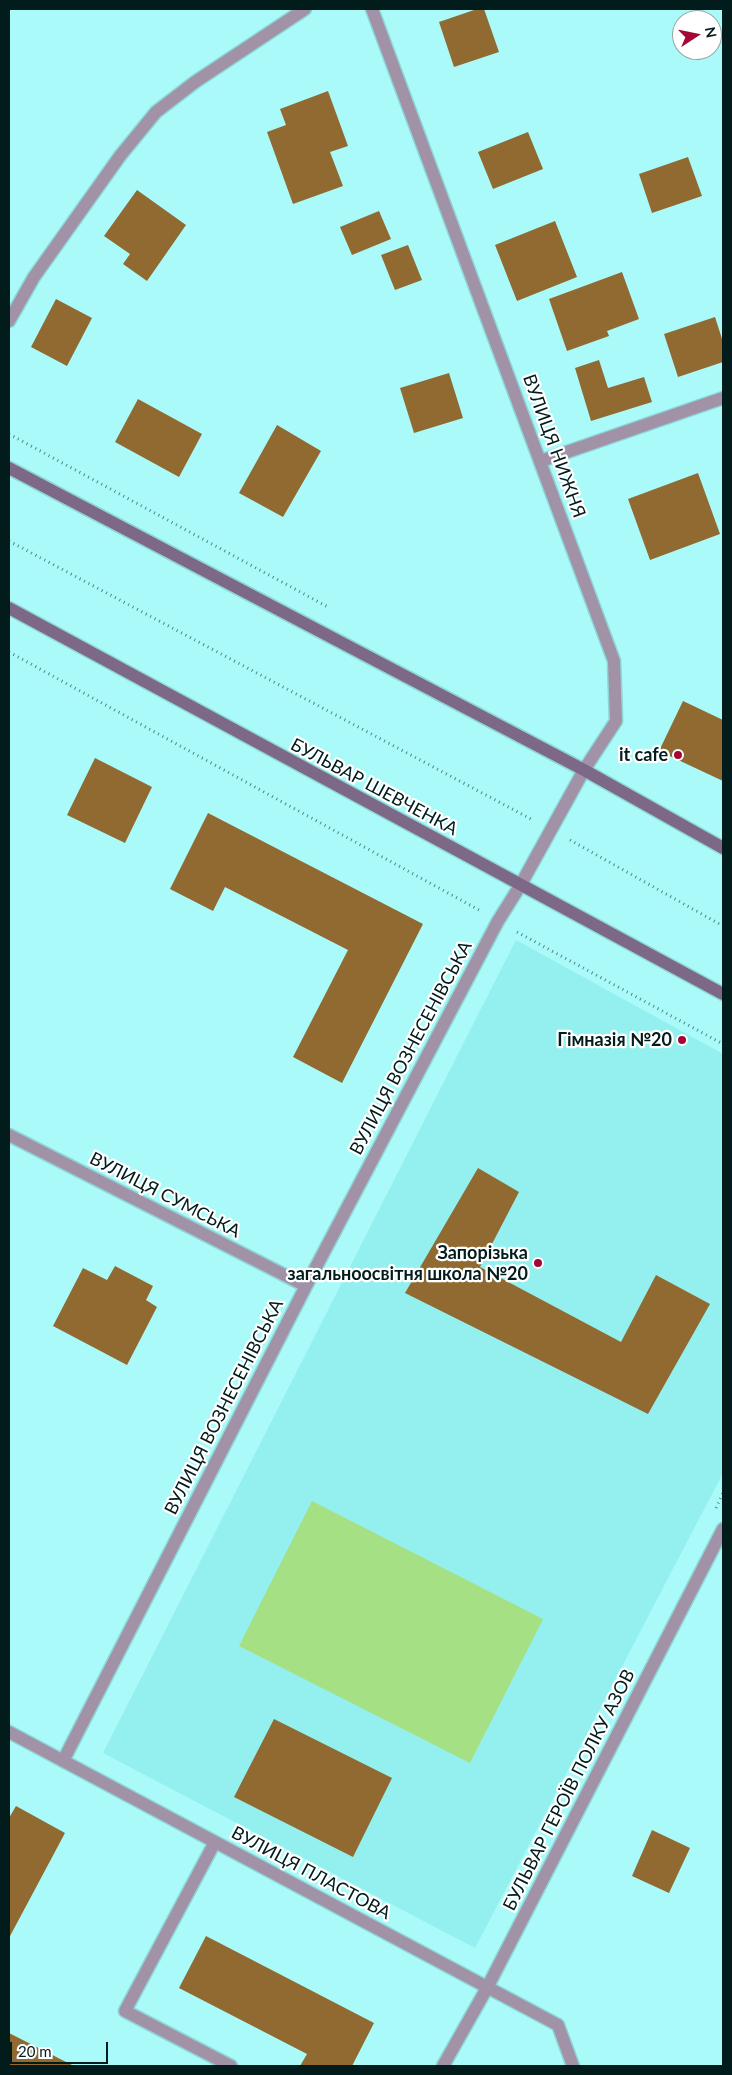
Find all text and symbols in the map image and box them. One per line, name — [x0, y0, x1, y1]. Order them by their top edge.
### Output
north arrow — [672, 10, 722, 60]
text: N — [702, 25, 721, 39]
street label: ВУЛИЦЯ НИЖНЯ — [518, 371, 590, 521]
street label: БУЛЬВАР ШЕВЧЕНКА — [287, 734, 461, 840]
place label: it cafe — [619, 744, 668, 766]
marker: it cafe — [672, 749, 684, 761]
street label: ВУЛИЦЯ ВОЗНЕСЕНІВСЬКА — [345, 937, 477, 1159]
place label: Гімназія №20 — [557, 1029, 672, 1051]
marker: Гімназія №20 — [676, 1034, 688, 1046]
street label: ВУЛИЦЯ СУМСЬКА — [86, 1148, 244, 1242]
place label: Запорізька загальноосвітня школа №20 — [288, 1242, 528, 1284]
marker: Запорізька загальноосвітня школа №20 — [532, 1257, 544, 1269]
street label: ВУЛИЦЯ ВОЗНЕСЕНІВСЬКА — [160, 1296, 288, 1518]
street label: БУЛЬВАР ГЕРОЇВ ПОЛКУ АЗОВ — [499, 1666, 639, 1914]
street label: ВУЛИЦЯ ПЛАСТОВА — [228, 1822, 394, 1924]
scale bar — [12, 2032, 110, 2064]
text: 20 m — [18, 2042, 52, 2060]

